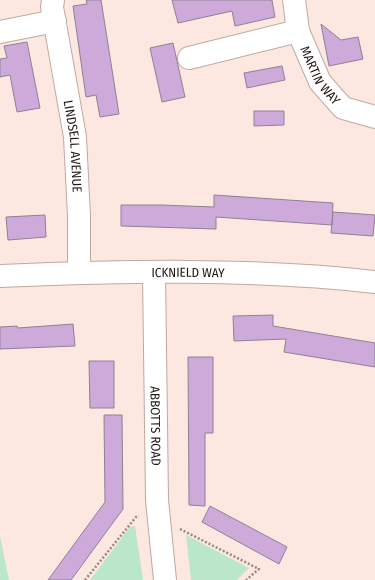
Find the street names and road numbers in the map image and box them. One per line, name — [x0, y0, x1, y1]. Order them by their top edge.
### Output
street label: MARTIN WAY — [298, 44, 344, 108]
street label: LINDSELL AVENUE — [61, 99, 85, 193]
street label: ICKNIELD WAY — [151, 264, 225, 280]
street label: ABBOTTS ROAD — [148, 386, 164, 466]

